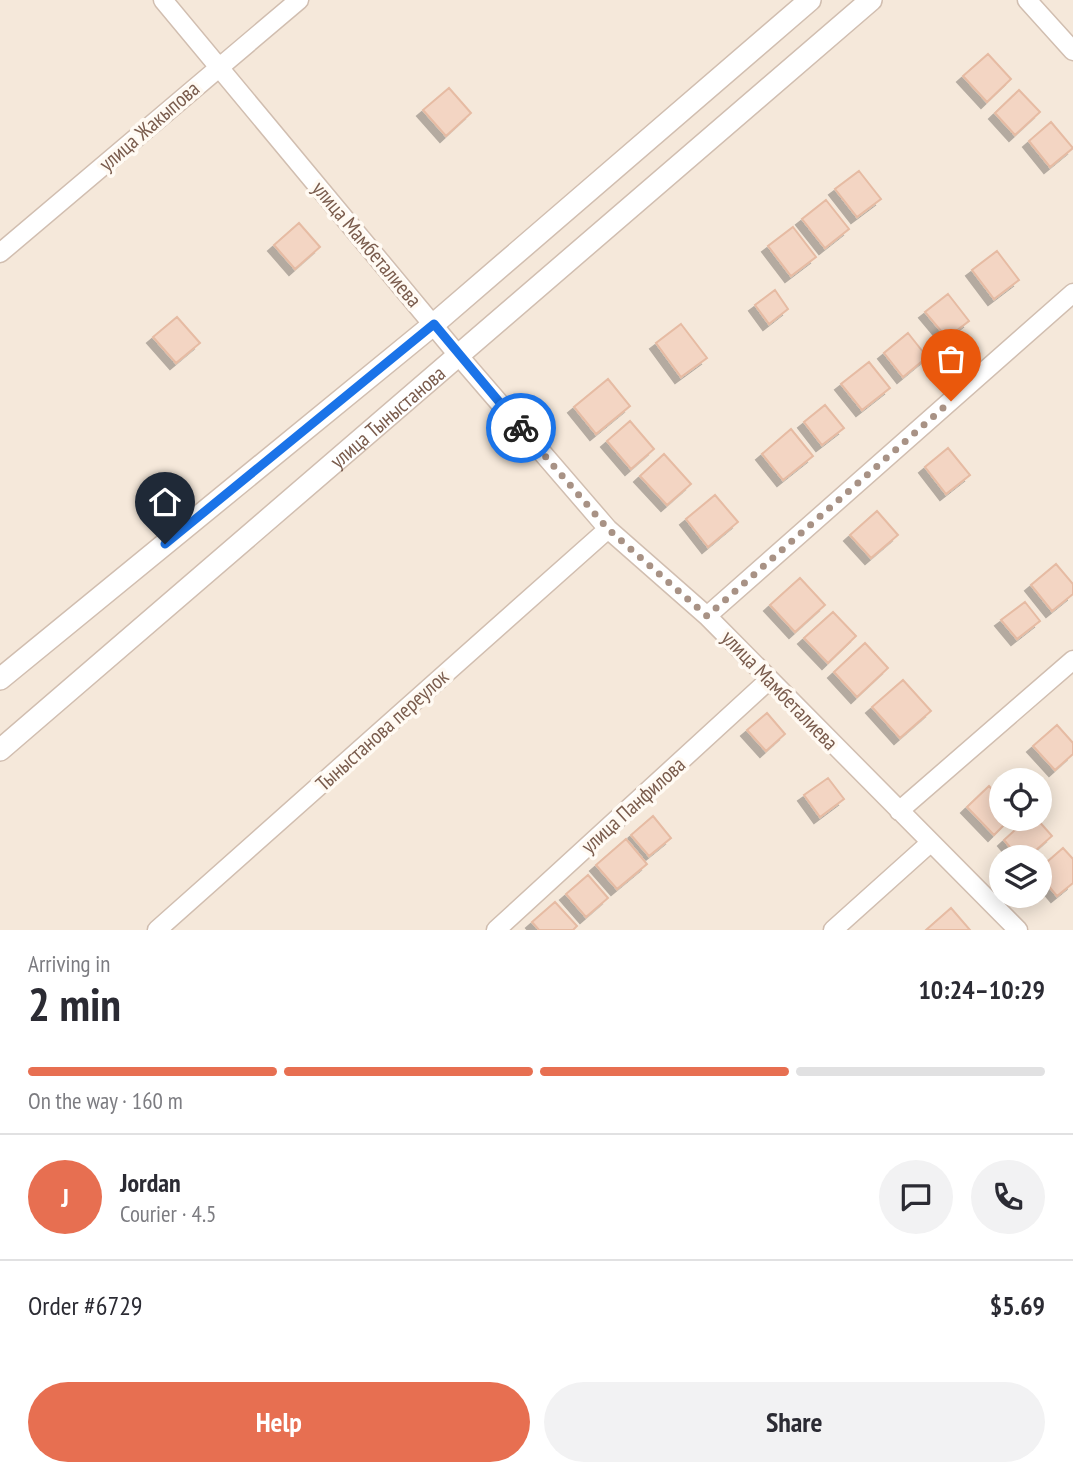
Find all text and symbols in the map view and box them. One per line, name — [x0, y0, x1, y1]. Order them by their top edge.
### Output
street label: улица Жакыпова — [93, 75, 205, 177]
street label: улица Мамбеталиева — [306, 175, 428, 313]
pin — [921, 329, 981, 401]
icon: bag — [932, 340, 970, 378]
street label: улица Тыныстанова — [324, 359, 451, 474]
courier — [486, 393, 556, 463]
icon: bike — [502, 409, 540, 447]
pin — [135, 472, 195, 544]
icon: home — [146, 483, 184, 521]
street label: улица Мамбеталиева — [716, 624, 844, 756]
street label: Тыныстанова переулок — [310, 663, 454, 797]
street label: улица Панфилова — [575, 751, 691, 859]
map controls — [989, 768, 1052, 908]
button: locate — [989, 768, 1052, 831]
button: layers — [989, 845, 1052, 908]
text: Arriving in — [28, 949, 110, 978]
text: 10:24–10:29 — [918, 973, 1045, 1006]
text: 2 min — [28, 974, 121, 1034]
text: On the way · 160 m — [28, 1086, 183, 1115]
button: chat — [879, 1160, 953, 1234]
button: phone — [971, 1160, 1045, 1234]
text: Jordan — [120, 1166, 181, 1199]
text: J — [61, 1181, 69, 1214]
text: Courier · 4.5 — [120, 1199, 216, 1228]
text: Order #6729 — [28, 1289, 143, 1322]
text: $5.69 — [990, 1289, 1045, 1322]
button: Help — [28, 1382, 530, 1462]
button: Share — [544, 1382, 1045, 1462]

